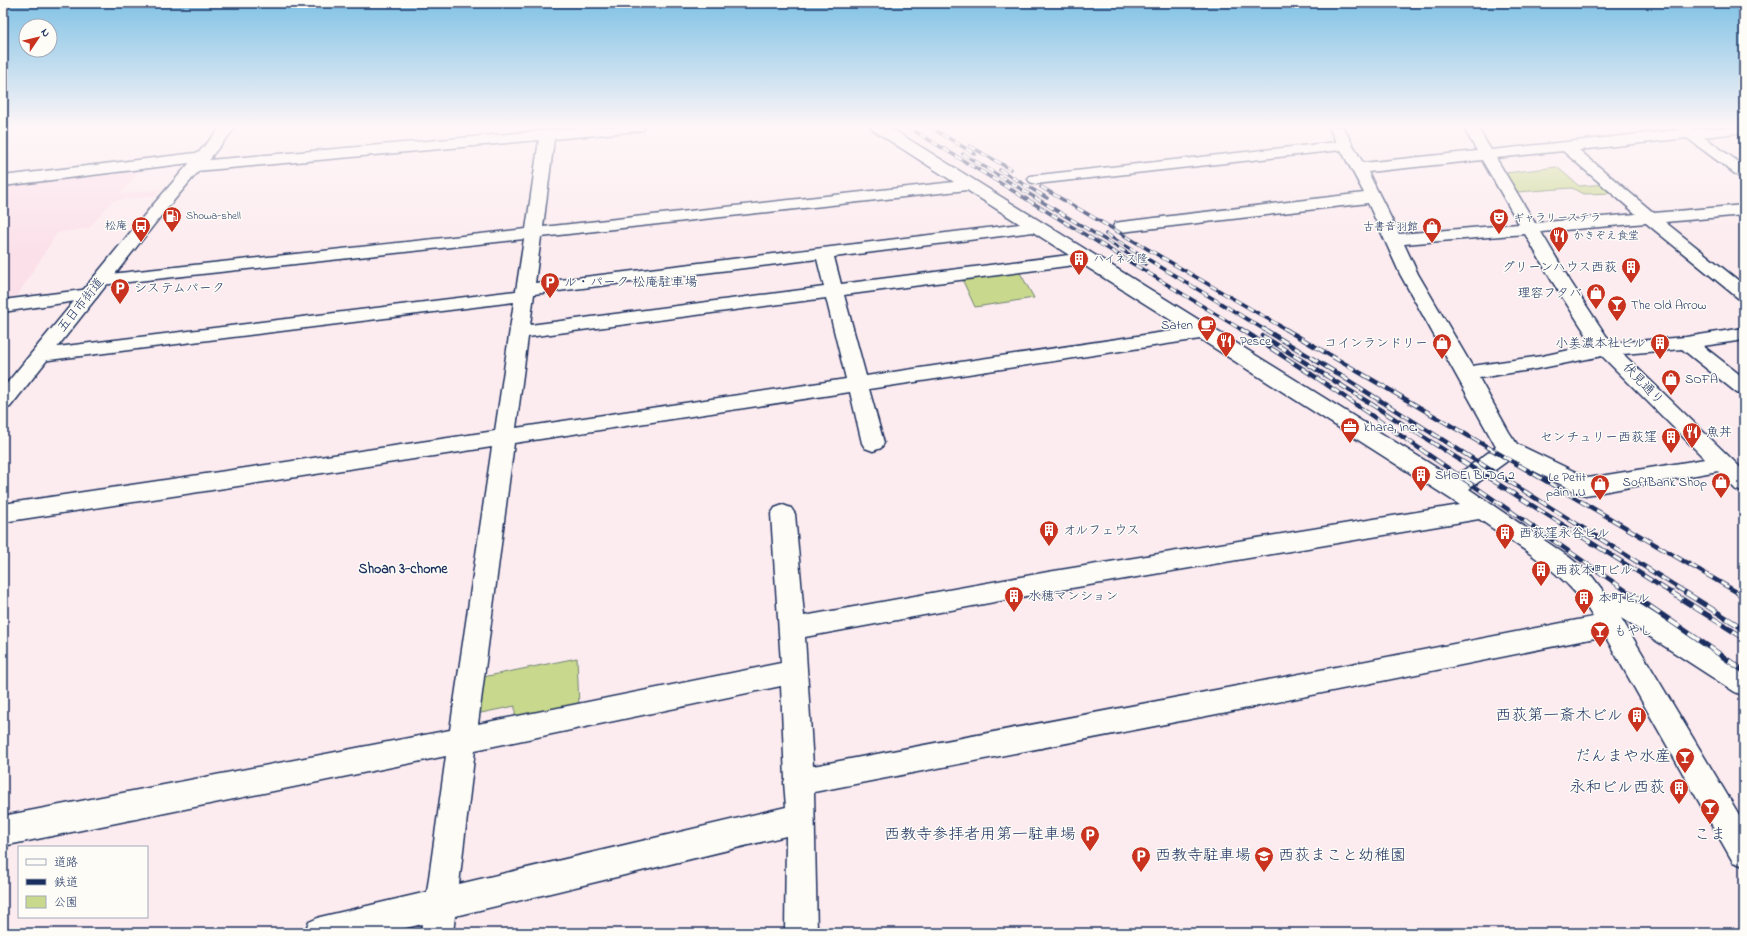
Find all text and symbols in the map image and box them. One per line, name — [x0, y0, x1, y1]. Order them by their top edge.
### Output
north arrow — [18, 18, 58, 58]
text: N — [37, 25, 54, 40]
fuel station icon: Showa-shell — [161, 205, 183, 233]
theatre icon: ギャラリーステラ — [1488, 207, 1510, 235]
place label: Showa-shell — [186, 208, 241, 224]
place label: ギャラリーステラ — [1513, 210, 1601, 226]
bus stop icon: 松庵 — [130, 215, 152, 243]
shop icon: 古書音羽館 — [1421, 216, 1443, 244]
place label: 松庵 — [105, 218, 127, 234]
place label: 古書音羽館 — [1363, 219, 1418, 235]
restaurant icon: かきぞえ食堂 — [1548, 225, 1570, 253]
place label: かきぞえ食堂 — [1573, 228, 1639, 244]
building icon: ハイネス隆 — [1068, 248, 1090, 276]
place label: ハイネス隆 — [1093, 251, 1148, 267]
building icon: グリーンハウス西荻 — [1620, 256, 1642, 284]
place label: グリーンハウス西荻 — [1502, 258, 1617, 277]
parking icon: ル・パーク 松庵駐車場 — [539, 271, 561, 299]
place label: ル・パーク 松庵駐車場 — [564, 273, 697, 292]
street label: 五日市街道 — [53, 274, 109, 336]
parking icon: システムパーク — [109, 277, 131, 305]
place label: システムパーク — [134, 279, 225, 298]
shop icon: 理容フタバ — [1585, 282, 1607, 310]
place label: 理容フタバ — [1517, 284, 1582, 303]
bar icon: The Old Arrow — [1606, 294, 1628, 322]
place label: The Old Arrow — [1631, 296, 1707, 315]
cafe icon: Saten — [1196, 314, 1218, 342]
place label: Saten — [1161, 316, 1193, 335]
restaurant icon: Pesce — [1215, 330, 1237, 358]
place label: Pesce — [1240, 332, 1271, 351]
shop icon: コインランドリー — [1431, 332, 1453, 360]
building icon: 小美濃本社ビル — [1649, 332, 1671, 360]
place label: コインランドリー — [1324, 334, 1428, 353]
place label: 小美濃本社ビル — [1555, 334, 1646, 353]
street label: 伏見通り — [1618, 359, 1668, 409]
shop icon: SOFA — [1660, 368, 1682, 396]
place label: SOFA — [1685, 370, 1718, 389]
office icon: khara, Inc. — [1339, 416, 1361, 444]
place label: khara, Inc. — [1364, 418, 1418, 437]
restaurant icon: 魚丼 — [1681, 421, 1703, 449]
place label: 魚丼 — [1706, 423, 1732, 442]
building icon: センチュリー西荻窪 — [1660, 426, 1682, 454]
place label: センチュリー西荻窪 — [1540, 428, 1657, 447]
building icon: SHOEI BLDG 2 — [1410, 464, 1432, 492]
place label: SHOEI BLDG 2 — [1435, 466, 1515, 485]
place label: Le Petit pain I.U — [1546, 468, 1587, 502]
shop icon: SoftBank Shop — [1710, 471, 1732, 499]
shop icon: Le Petit pain I.U — [1589, 473, 1611, 501]
place label: SoftBank Shop — [1623, 473, 1707, 492]
building icon: オルフェウス — [1038, 519, 1060, 547]
place label: オルフェウス — [1063, 521, 1139, 540]
building icon: 西荻窪永谷ビル — [1494, 522, 1516, 550]
place label: 西荻窪永谷ビル — [1519, 524, 1610, 543]
district label: Shoan 3-chome — [358, 559, 448, 580]
building icon: 西荻本町ビル — [1530, 559, 1552, 587]
place label: 西荻本町ビル — [1555, 561, 1633, 580]
building icon: 水穂マンション — [1003, 585, 1025, 613]
place label: 水穂マンション — [1028, 587, 1118, 606]
building icon: 本町ビル — [1573, 587, 1595, 615]
place label: 本町ビル — [1598, 589, 1650, 608]
bar icon: もやし — [1589, 620, 1611, 648]
place label: もやし — [1614, 622, 1653, 641]
place label: 西荻第一斎木ビル — [1495, 704, 1623, 728]
building icon: 西荻第一斎木ビル — [1626, 705, 1648, 733]
place label: だんまや水産 — [1575, 745, 1671, 769]
bar icon: だんまや水産 — [1674, 746, 1696, 774]
place label: 永和ビル西荻 — [1569, 776, 1665, 800]
building icon: 永和ビル西荻 — [1668, 777, 1690, 805]
bar icon: こま — [1699, 797, 1721, 825]
place label: 西教寺参拝者用第一駐車場 — [884, 823, 1076, 847]
place label: こま — [1694, 823, 1726, 847]
parking icon: 西教寺参拝者用第一駐車場 — [1079, 824, 1101, 852]
place label: 西教寺駐車場 — [1155, 844, 1251, 868]
place label: 西荻まこと幼稚園 — [1278, 844, 1406, 868]
parking icon: 西教寺駐車場 — [1130, 845, 1152, 873]
school or university icon: 西荻まこと幼稚園 — [1253, 845, 1275, 873]
legend — [18, 846, 148, 918]
text: 道路 — [54, 854, 78, 872]
text: 鉄道 — [54, 874, 78, 892]
text: 公園 — [54, 894, 78, 912]

